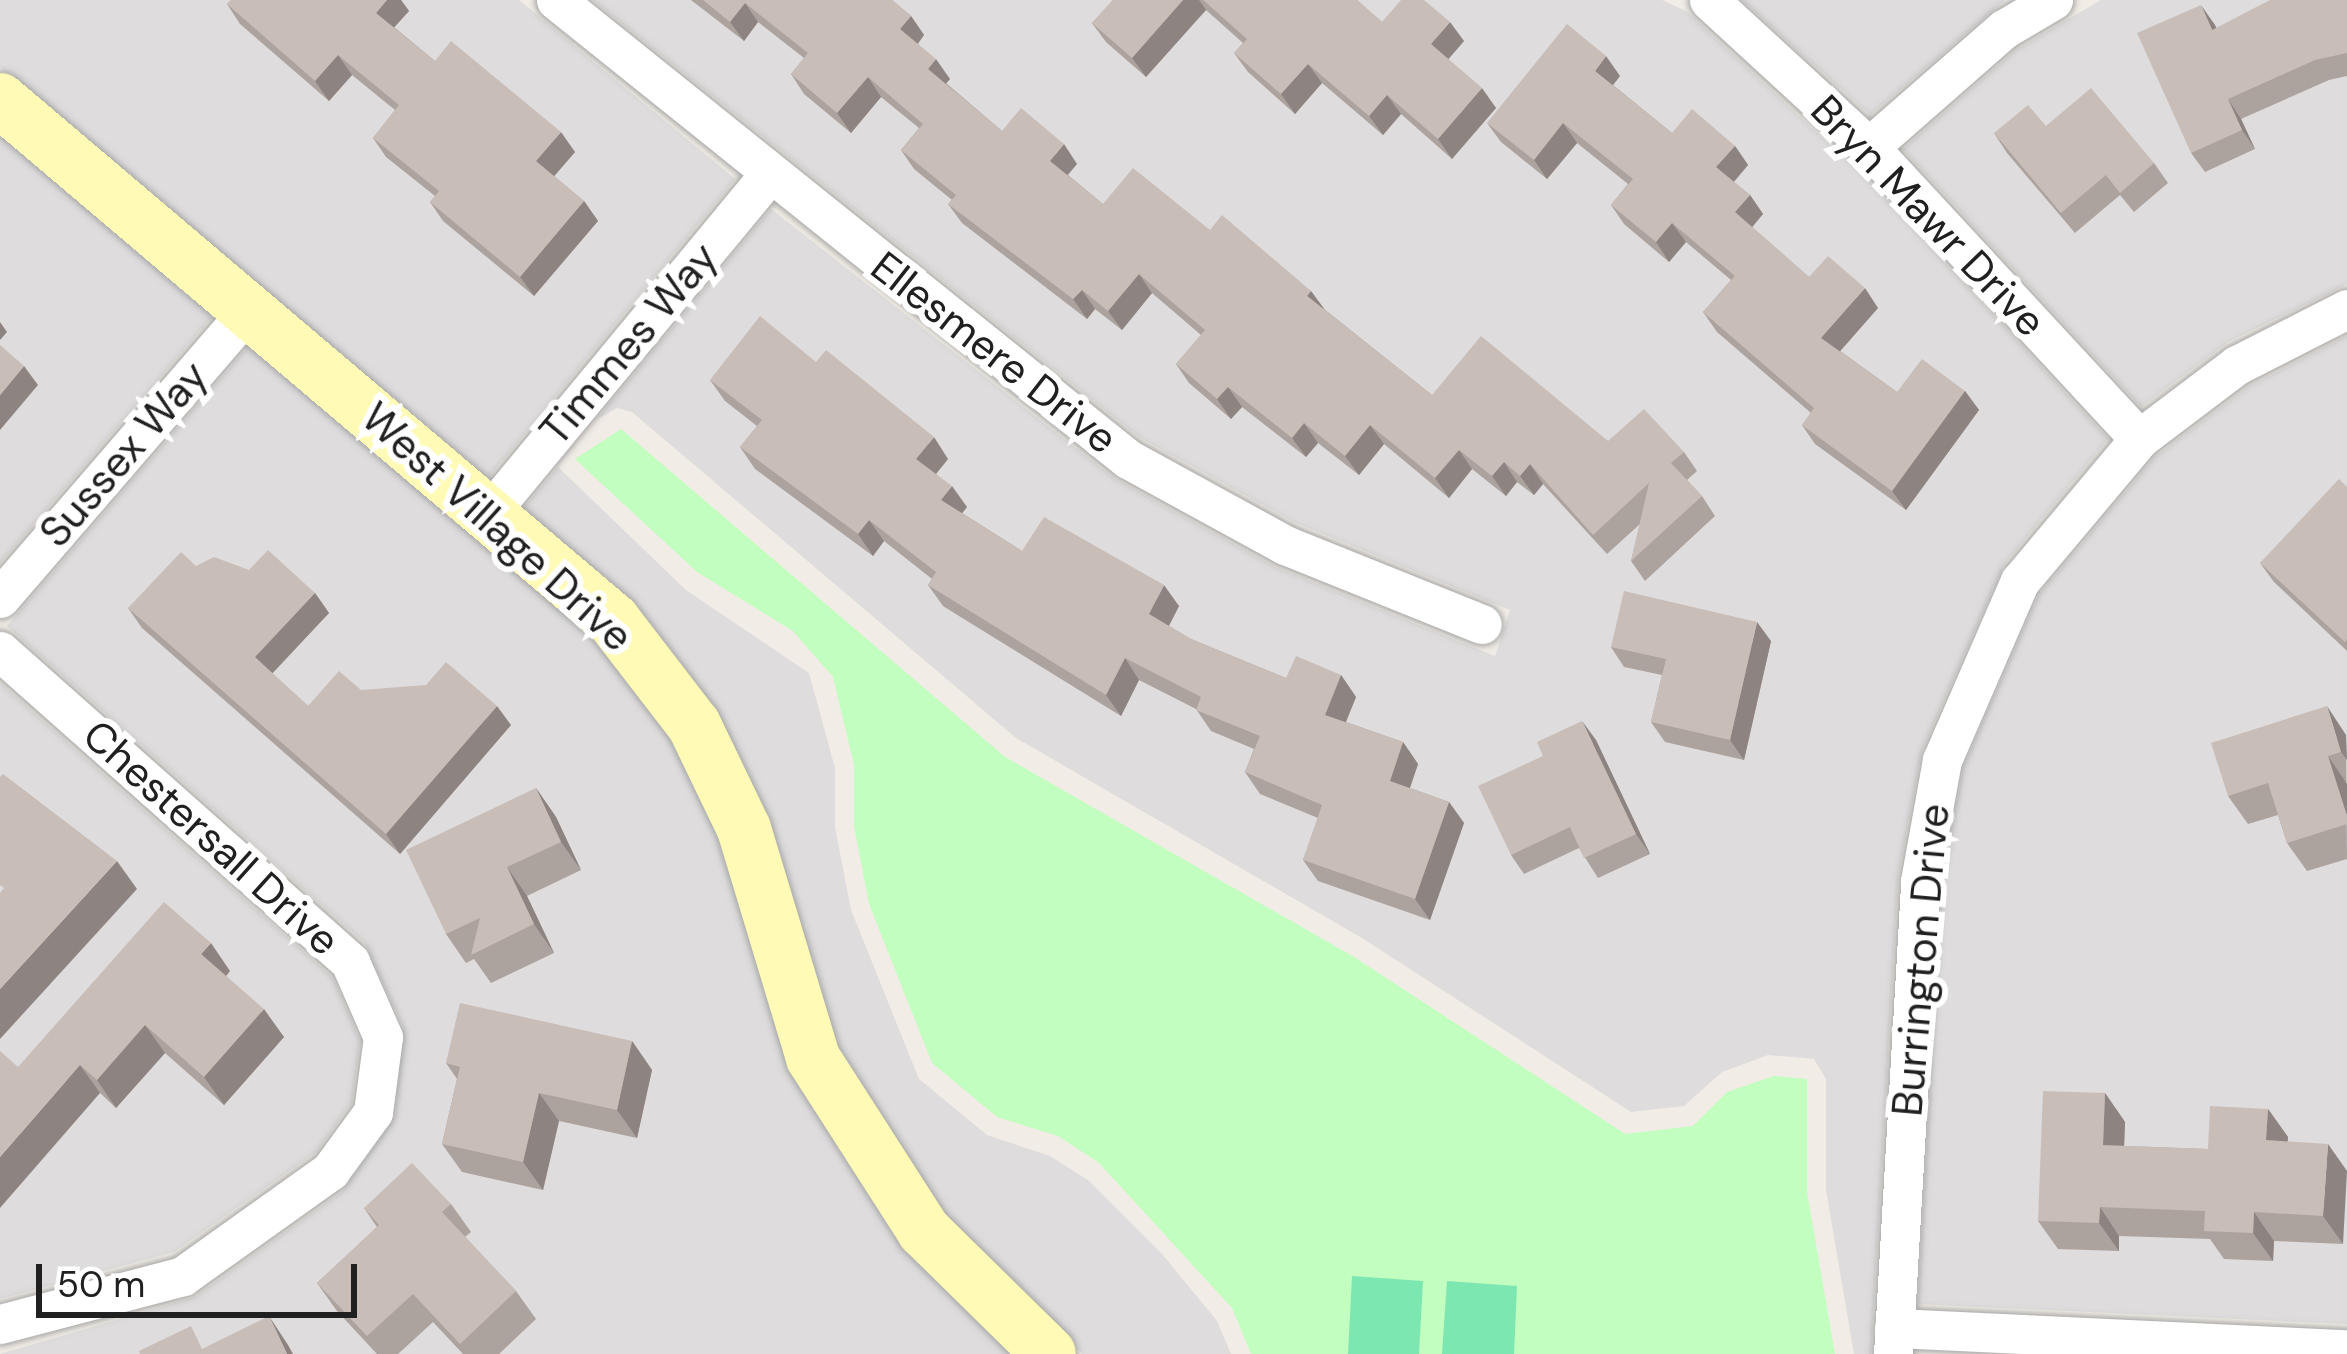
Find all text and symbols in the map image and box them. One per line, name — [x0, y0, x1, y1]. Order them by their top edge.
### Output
street label: Bryn Mawr Drive — [1800, 85, 2056, 347]
street label: Timmes Way — [530, 233, 728, 455]
street label: Ellesmere Drive — [861, 241, 1127, 465]
street label: Sussex Way — [30, 351, 218, 557]
street label: West Village Drive — [351, 392, 643, 662]
street label: Chestersall Drive — [73, 710, 349, 966]
street label: Burrington Drive — [1882, 802, 1960, 1118]
scale bar — [42, 1240, 363, 1314]
text: 50 m — [57, 1261, 145, 1308]

